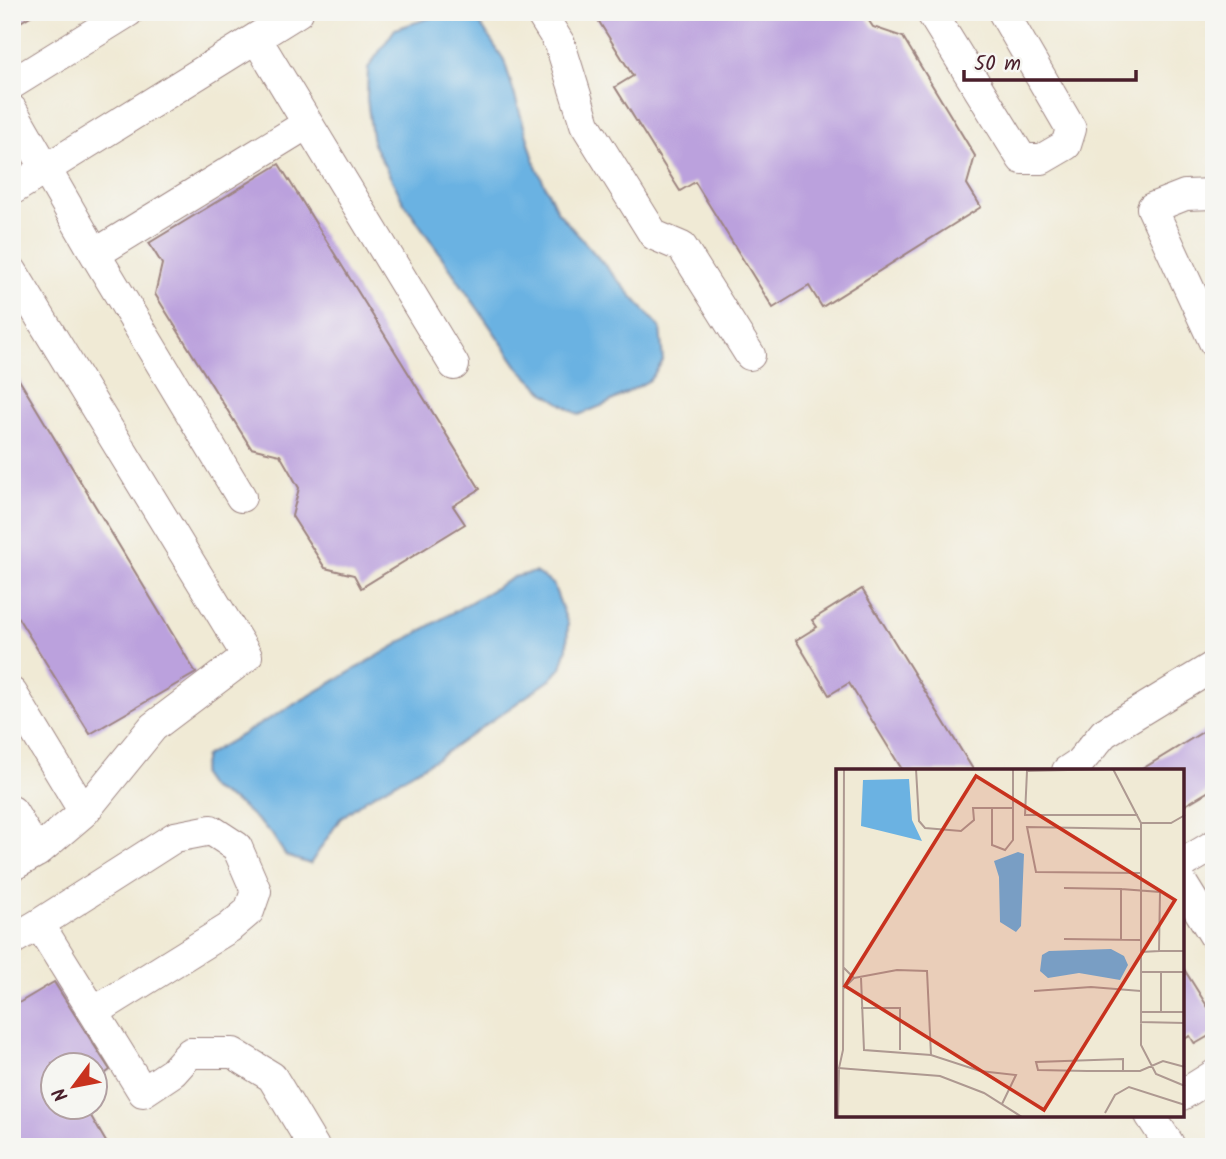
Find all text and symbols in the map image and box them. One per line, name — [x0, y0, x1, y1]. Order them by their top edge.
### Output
scale bar — [964, 38, 1135, 82]
text: 50 m — [974, 48, 1021, 81]
inset map — [836, 769, 1184, 1117]
north arrow — [38, 1050, 108, 1120]
text: N — [45, 1081, 77, 1107]

